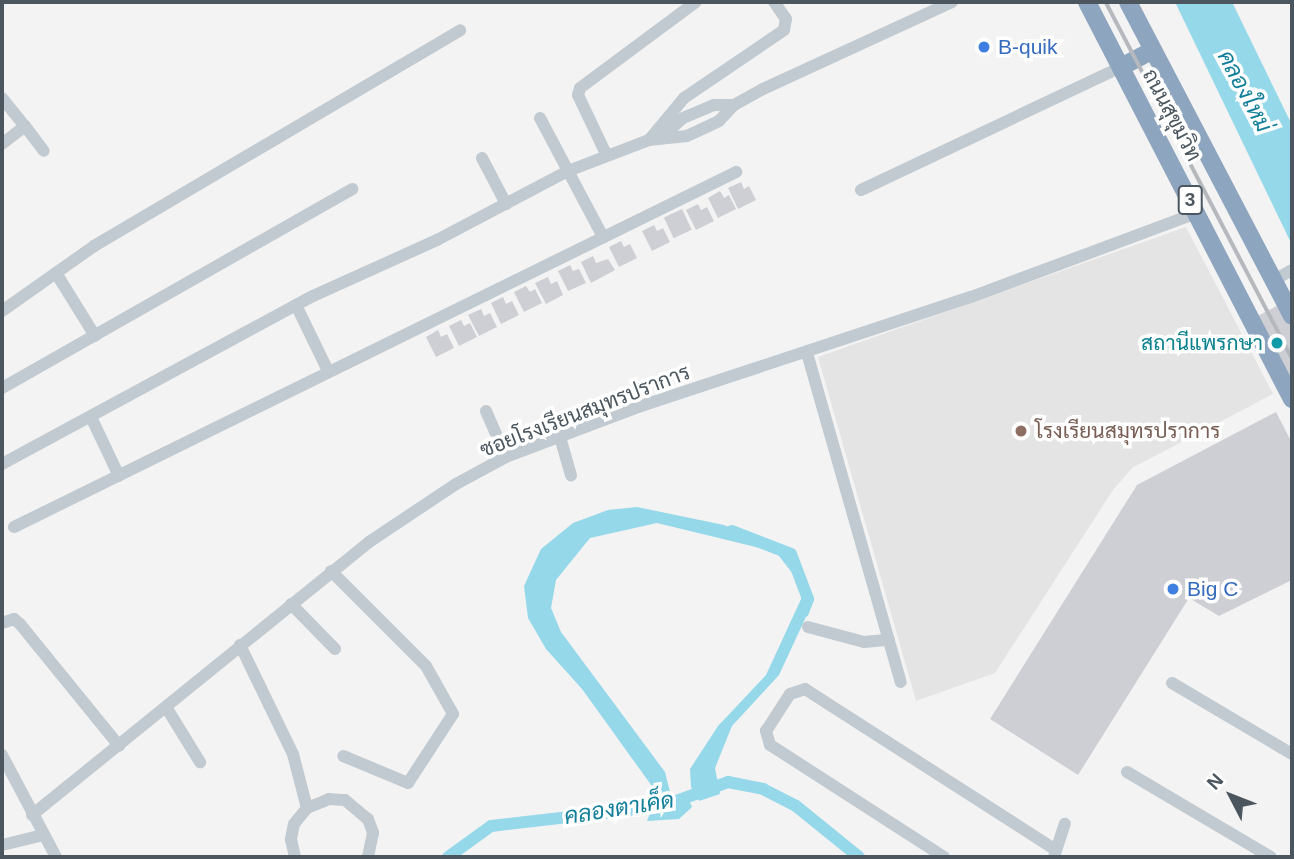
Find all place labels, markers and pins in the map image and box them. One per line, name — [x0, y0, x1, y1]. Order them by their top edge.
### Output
place label: B-quik — [998, 34, 1058, 60]
marker: B-quik — [976, 39, 992, 55]
place label: สถานีแพรกษา — [1141, 330, 1263, 356]
marker: สถานีแพรกษา — [1269, 335, 1285, 351]
place label: โรงเรียนสมุทรปราการ — [1035, 418, 1220, 444]
marker: โรงเรียนสมุทรปราการ — [1013, 423, 1029, 439]
place label: Big C — [1187, 576, 1238, 602]
marker: Big C — [1165, 581, 1181, 597]

